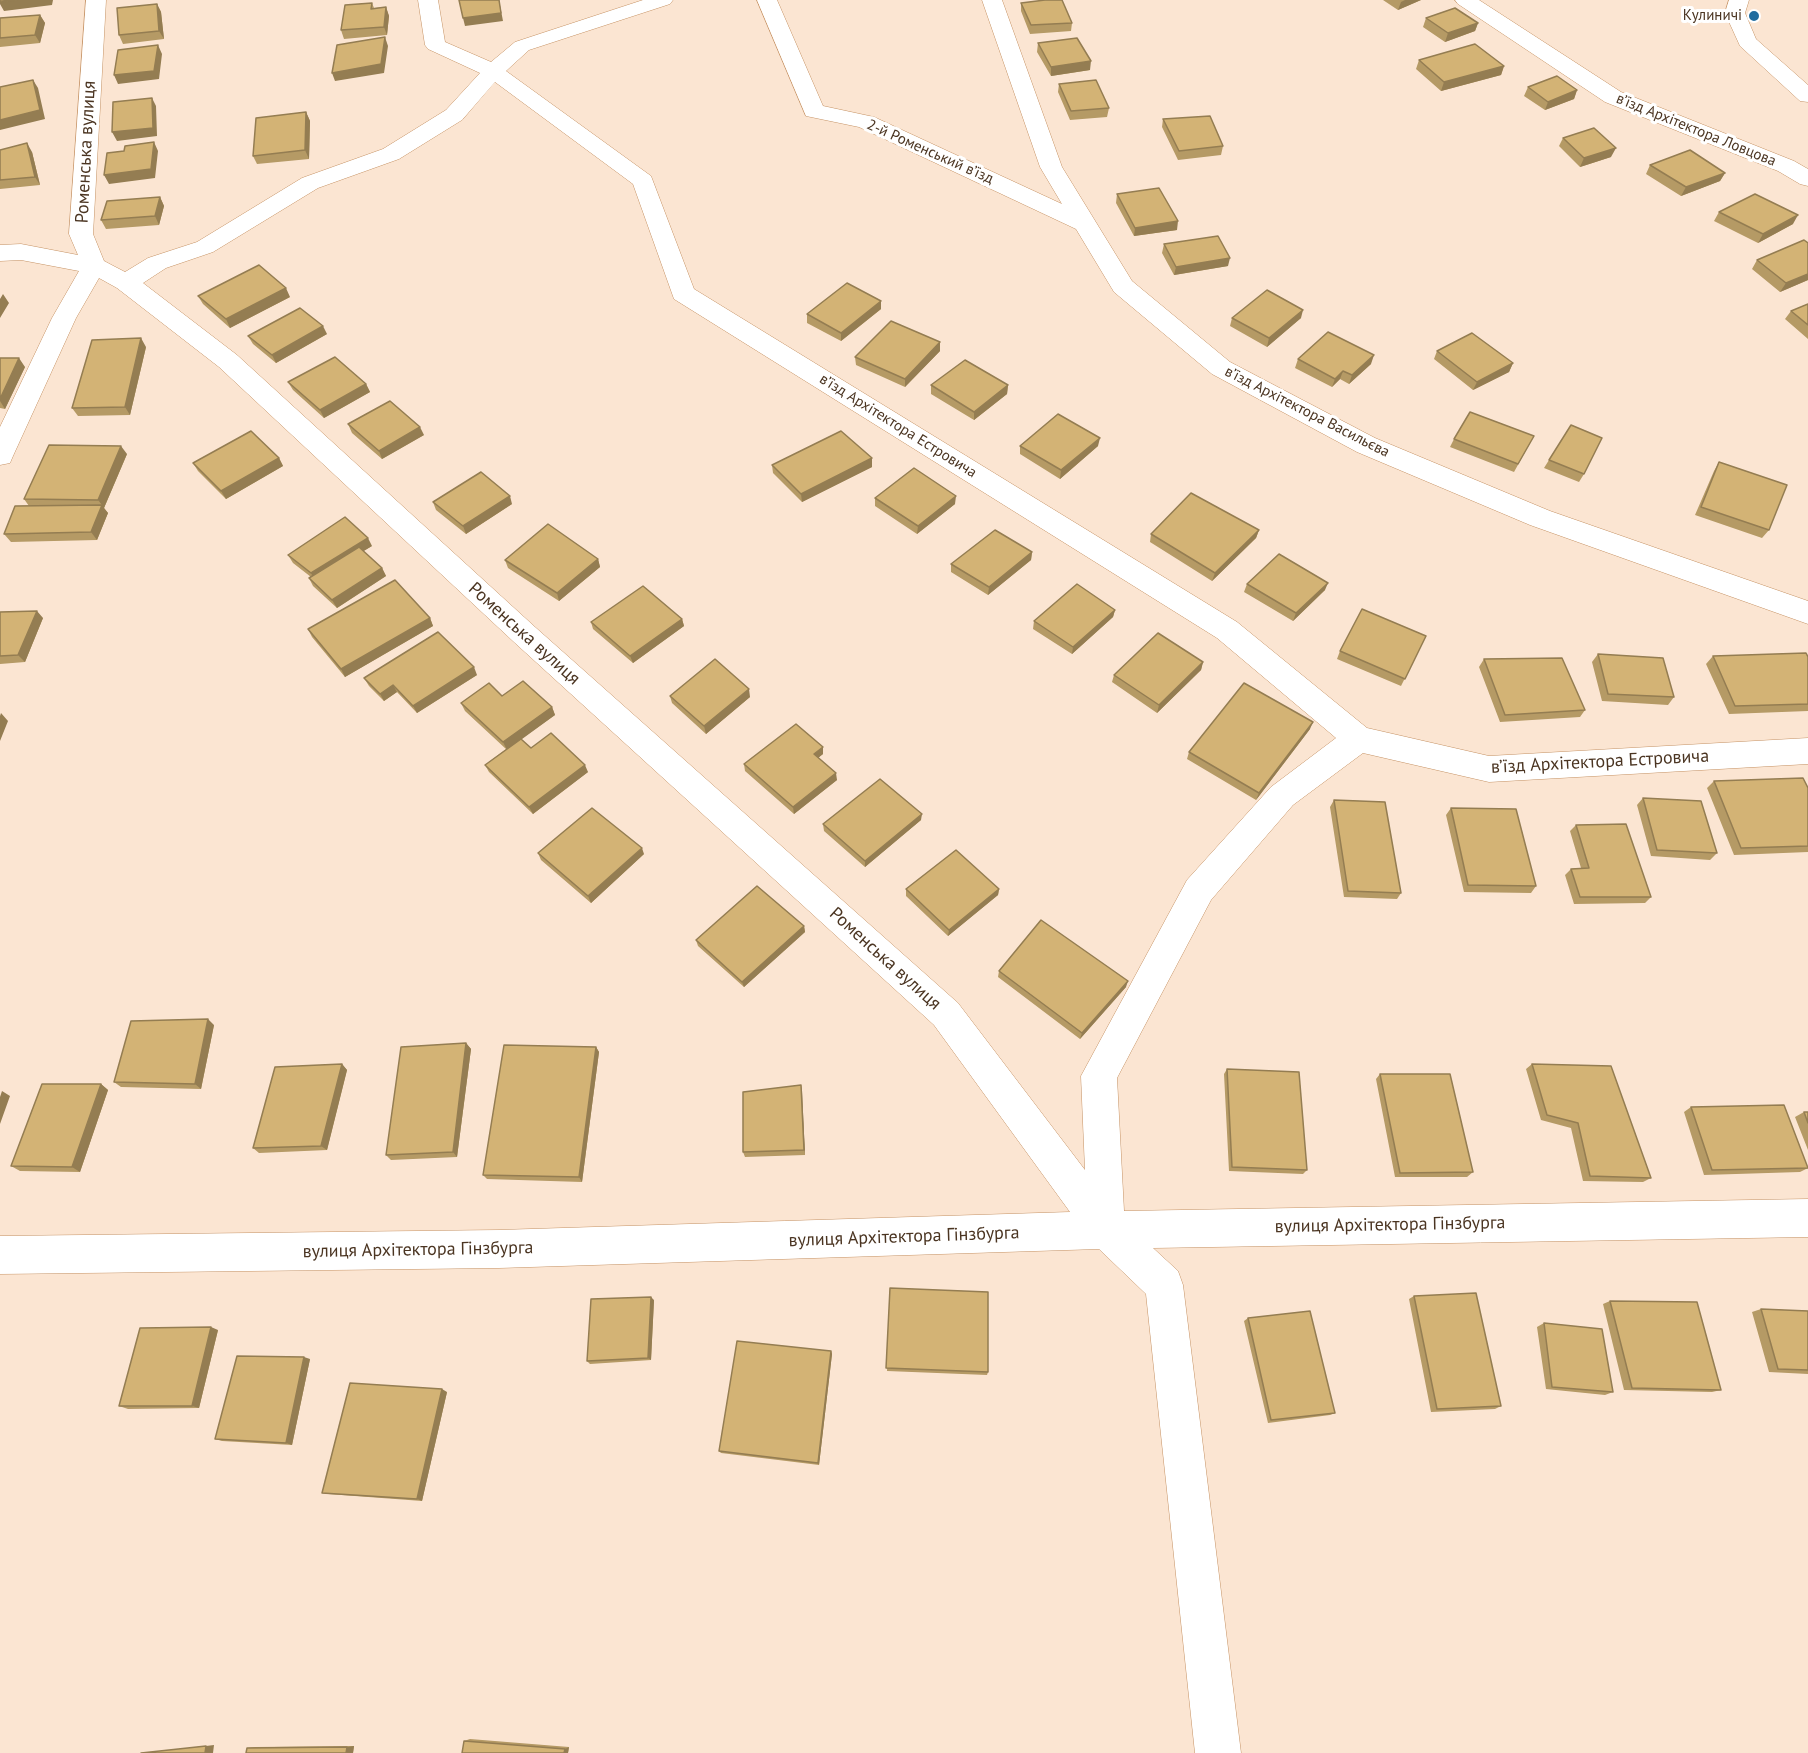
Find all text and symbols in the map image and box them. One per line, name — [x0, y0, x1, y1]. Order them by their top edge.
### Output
place label: Кулиничі — [1683, 7, 1742, 25]
marker: Кулиничі — [1747, 9, 1761, 23]
street label: Роменська вулиця — [71, 80, 101, 224]
street label: в’їзд Архітектора Ловцова — [1613, 90, 1779, 170]
street label: 2-й Роменський в’їзд — [864, 116, 996, 188]
street label: в’їзд Архітектора Васильєва — [1222, 363, 1392, 461]
street label: в’їзд Архітектора Естровича — [816, 370, 980, 482]
street label: Роменська вулиця — [464, 578, 584, 690]
street label: в’їзд Архітектора Естровича — [1490, 746, 1710, 778]
street label: Роменська вулиця — [825, 903, 945, 1015]
street label: вулиця Архітектора Гінзбурга — [1274, 1212, 1506, 1238]
street label: вулиця Архітектора Гінзбурга — [788, 1222, 1020, 1252]
street label: вулиця Архітектора Гінзбурга — [302, 1237, 534, 1263]

